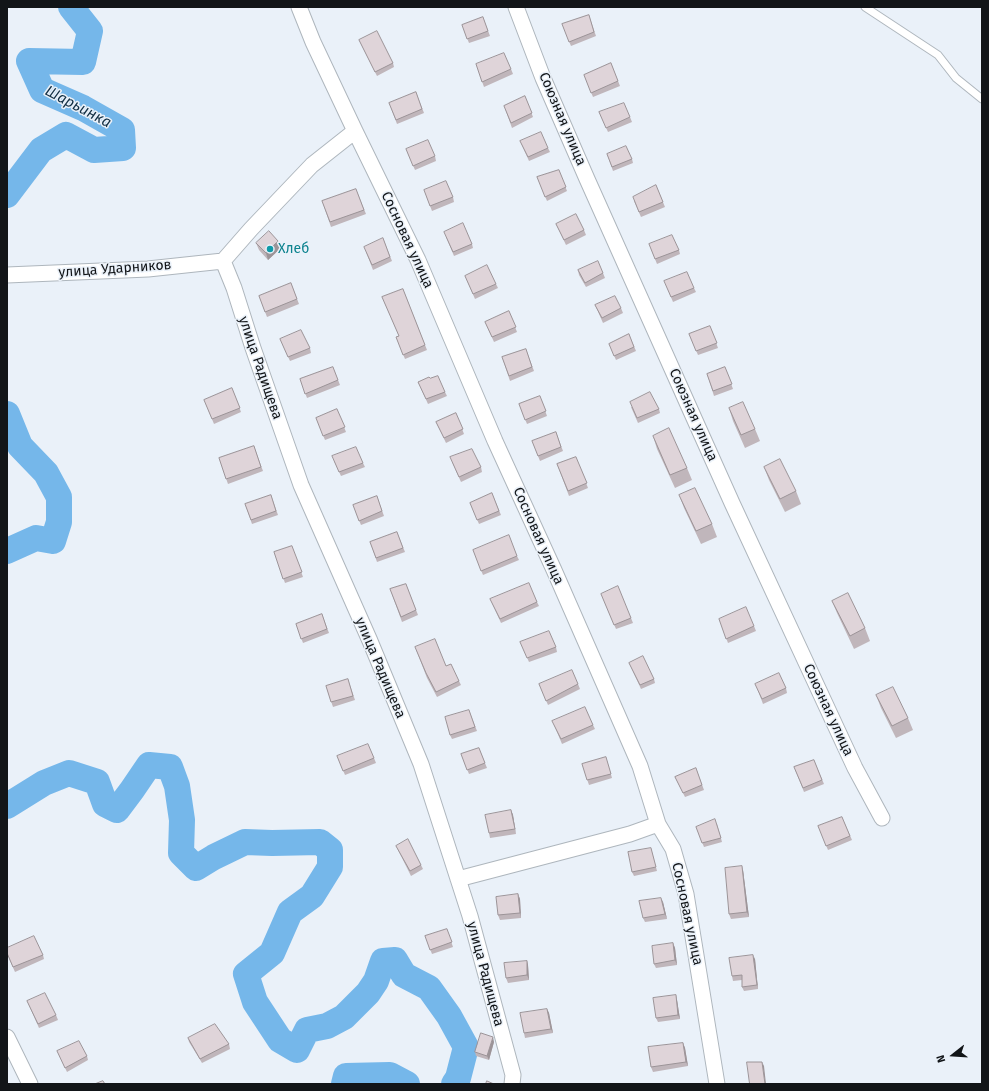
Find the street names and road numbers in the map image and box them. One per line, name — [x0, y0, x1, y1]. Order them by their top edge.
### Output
street label: Союзная улица — [535, 70, 589, 168]
street label: Сосновая улица — [377, 189, 437, 291]
street label: улица Ударников — [58, 257, 172, 281]
street label: улица Радищева — [234, 314, 286, 422]
street label: Союзная улица — [665, 366, 721, 464]
street label: Сосновая улица — [509, 485, 567, 587]
street label: улица Радищева — [351, 615, 409, 721]
street label: Союзная улица — [799, 661, 857, 759]
street label: Сосновая улица — [668, 861, 706, 967]
street label: улица Радищева — [463, 920, 507, 1028]

